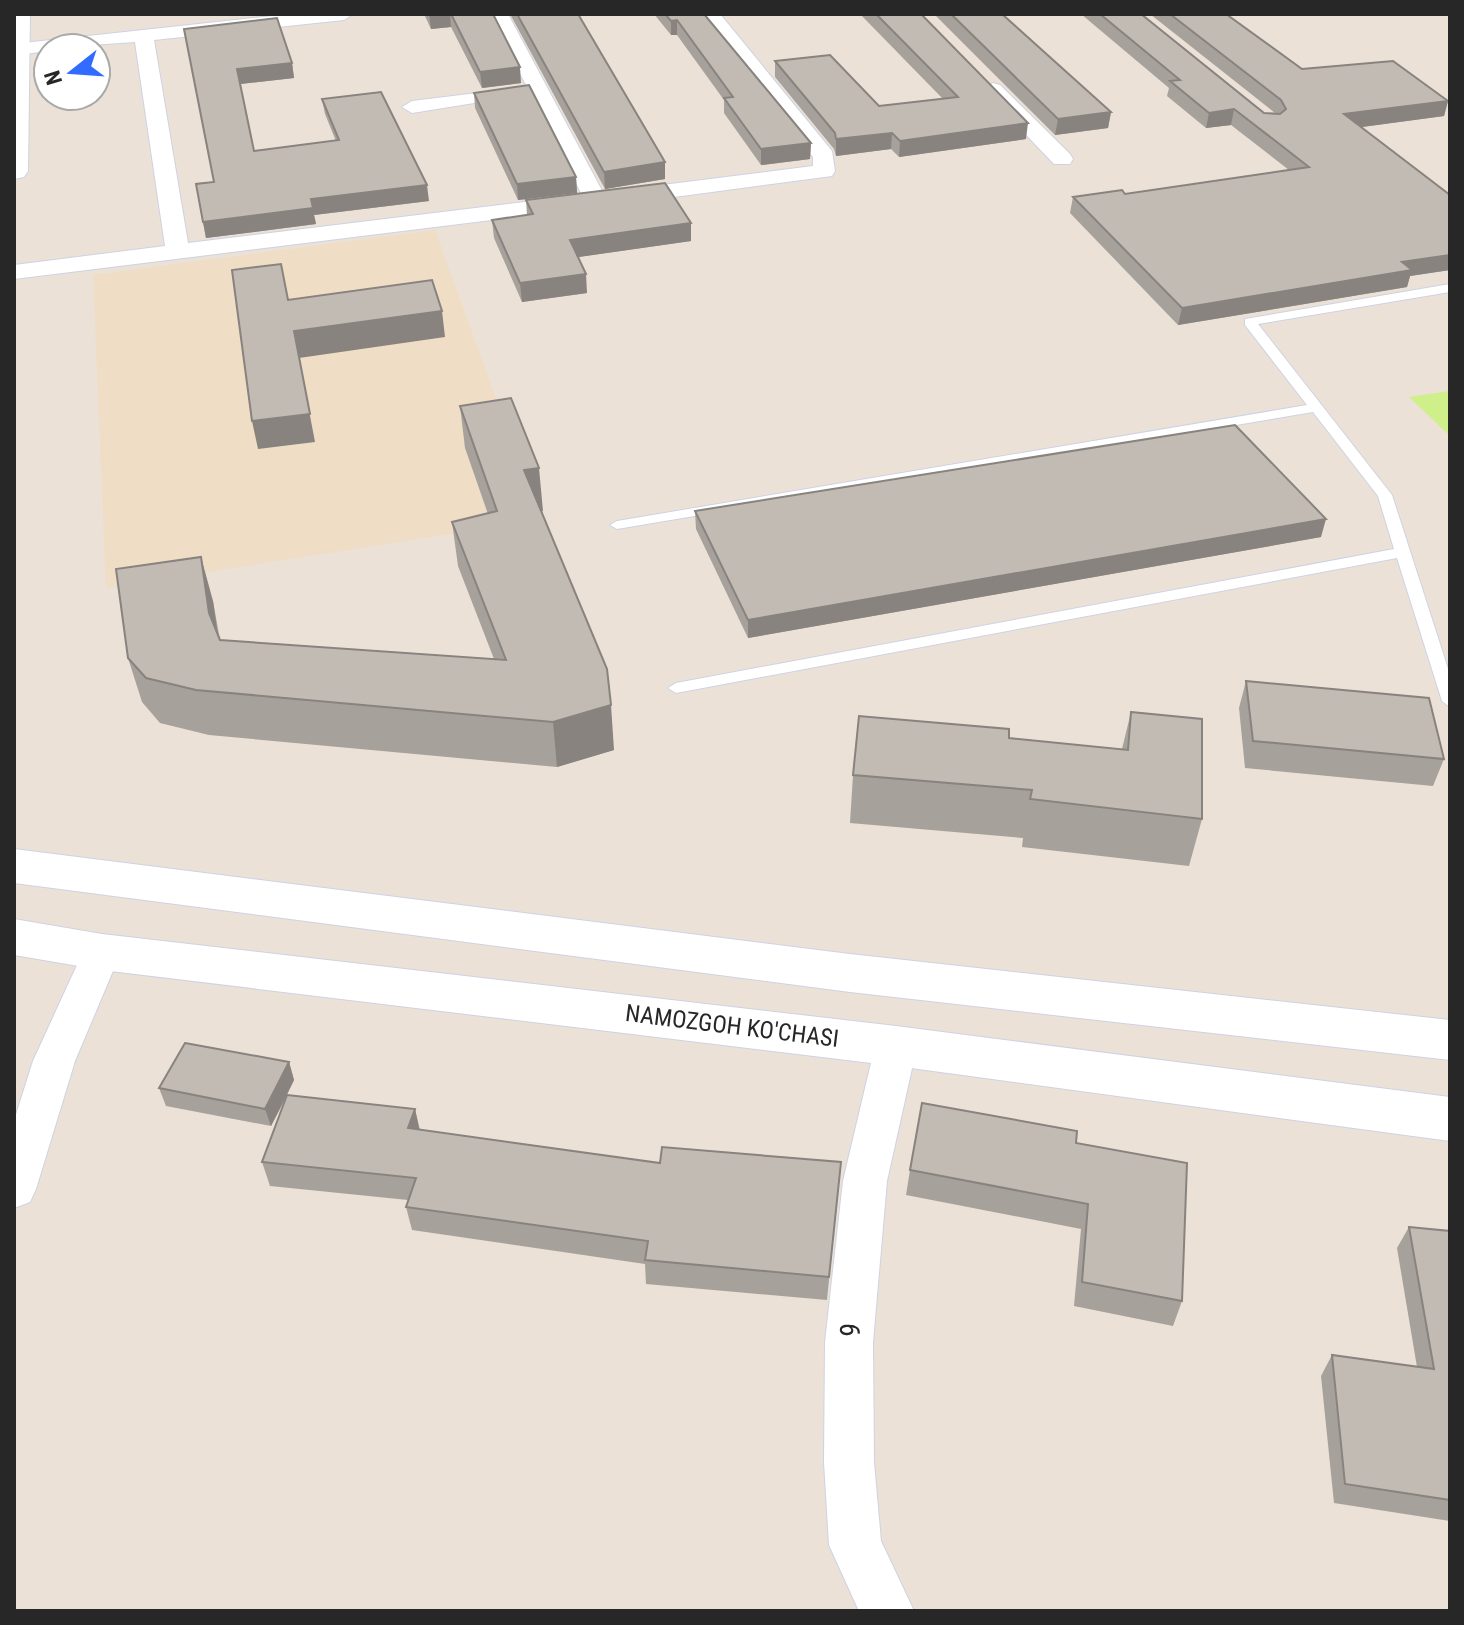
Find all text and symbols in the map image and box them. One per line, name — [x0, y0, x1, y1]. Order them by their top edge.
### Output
north arrow — [32, 32, 112, 112]
text: N — [39, 68, 67, 88]
street label: NAMOZGOH KO'CHASI — [624, 999, 840, 1053]
street label: 9 — [834, 1322, 867, 1338]

